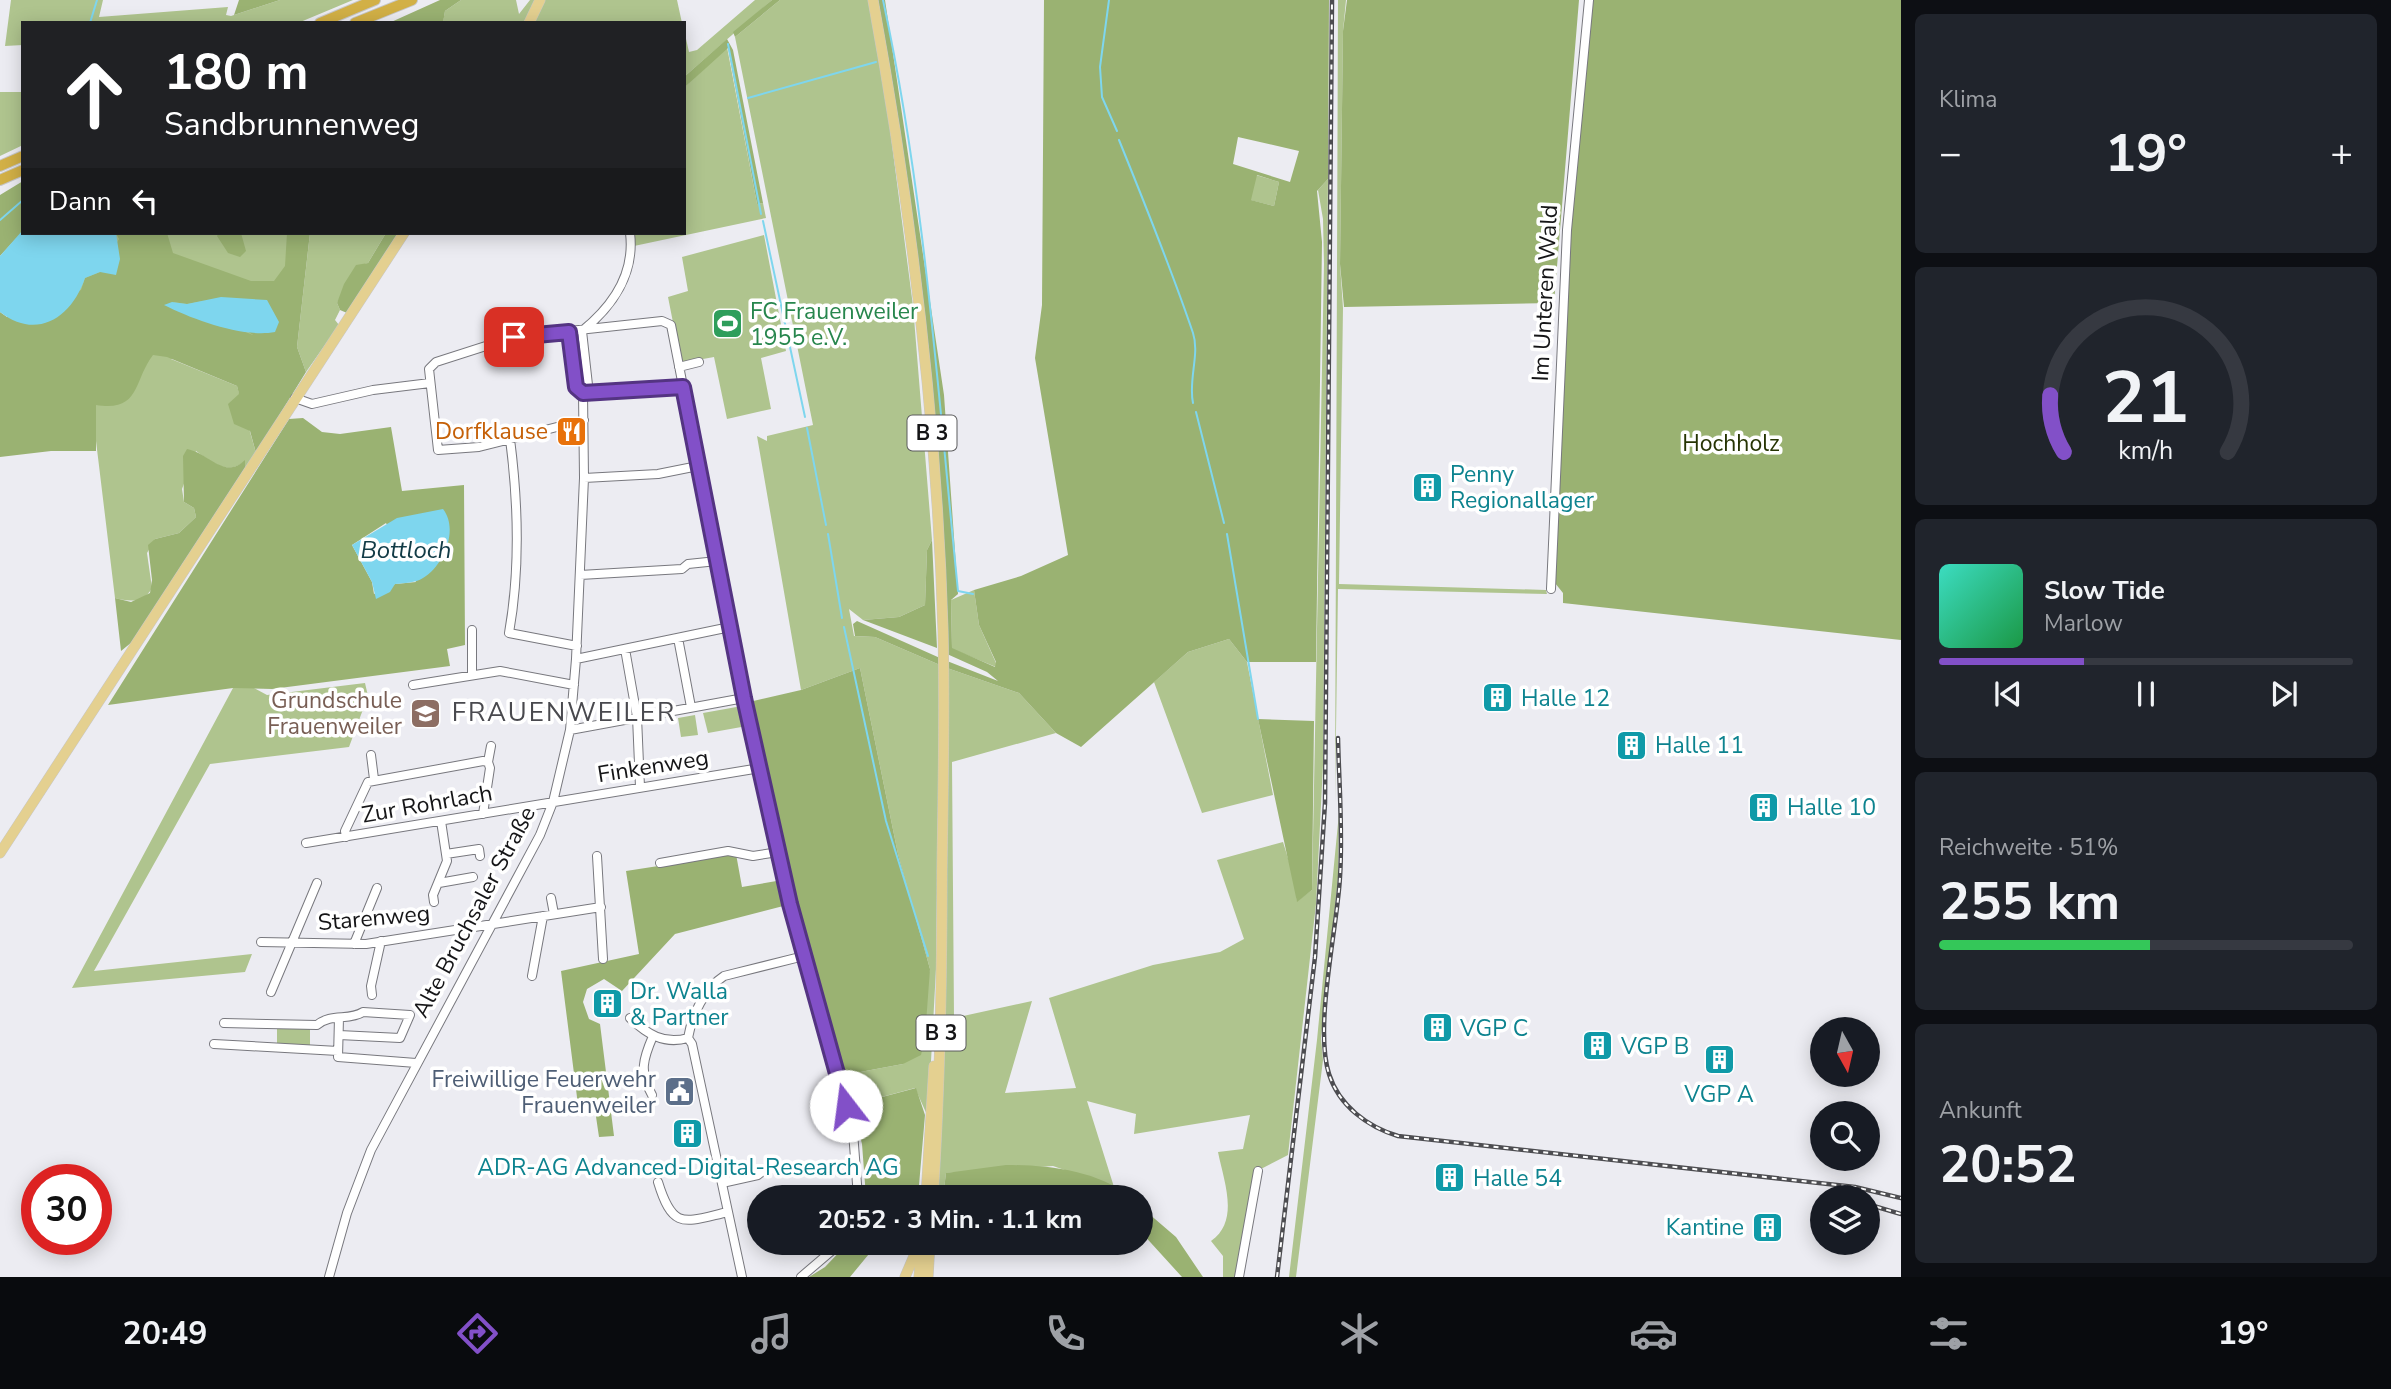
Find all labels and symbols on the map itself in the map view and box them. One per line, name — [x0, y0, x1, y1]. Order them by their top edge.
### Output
street label: Im Unteren Wald — [1525, 204, 1565, 382]
place label: FC Frauenweiler 1955 e.V. — [750, 296, 919, 353]
pin — [484, 307, 544, 367]
sports icon: FC Frauenweiler 1955 e.V. — [710, 307, 744, 341]
restaurant icon: Dorfklause — [554, 414, 588, 448]
place label: Dorfklause — [435, 416, 548, 447]
road number: B 3 — [908, 416, 956, 450]
park label: Hochholz — [1682, 428, 1780, 459]
place label: Penny Regionallager — [1450, 459, 1595, 516]
building icon: Penny Regionallager — [1410, 470, 1444, 504]
water label: Bottloch — [360, 534, 452, 566]
building icon: Halle 12 — [1481, 681, 1515, 715]
place label: Halle 12 — [1521, 683, 1610, 714]
place label: Grundschule Frauenweiler — [267, 685, 403, 742]
district label: FRAUENWEILER — [452, 695, 676, 730]
school or university icon: Grundschule Frauenweiler — [408, 696, 442, 730]
building icon: Halle 11 — [1615, 728, 1649, 762]
place label: Halle 11 — [1655, 730, 1744, 761]
street label: Finkenweg — [595, 742, 711, 790]
street label: Zur Rohrlach — [359, 777, 495, 831]
building icon: Halle 10 — [1747, 790, 1781, 824]
place label: Halle 10 — [1787, 792, 1876, 823]
street label: Alte Bruchsaler Straße — [405, 801, 543, 1023]
street label: Starenweg — [317, 898, 431, 938]
place label: Dr. Walla & Partner — [630, 976, 729, 1033]
building icon: Dr. Walla & Partner — [590, 987, 624, 1021]
building icon: VGP C — [1420, 1011, 1454, 1045]
place label: VGP C — [1459, 1013, 1528, 1044]
road number: B 3 — [916, 1016, 965, 1050]
north arrow — [1810, 1017, 1880, 1087]
building icon: VGP B — [1581, 1029, 1615, 1063]
place label: VGP B — [1620, 1031, 1689, 1062]
building icon: VGP A — [1702, 1043, 1736, 1077]
place label: Freiwillige Feuerwehr Frauenweiler — [432, 1064, 657, 1121]
position arrow — [809, 1069, 883, 1143]
public building icon: Freiwillige Feuerwehr Frauenweiler — [662, 1075, 696, 1109]
place label: VGP A — [1683, 1079, 1754, 1110]
building icon: ADR-AG Advanced-Digital-Research AG — [671, 1116, 705, 1150]
place label: ADR-AG Advanced-Digital-Research AG — [477, 1152, 899, 1183]
building icon: Halle 54 — [1433, 1161, 1467, 1195]
place label: Halle 54 — [1473, 1163, 1562, 1194]
speed limit sign: 30 — [21, 1164, 112, 1255]
building icon: Kantine — [1750, 1210, 1784, 1244]
place label: Kantine — [1666, 1212, 1744, 1243]

